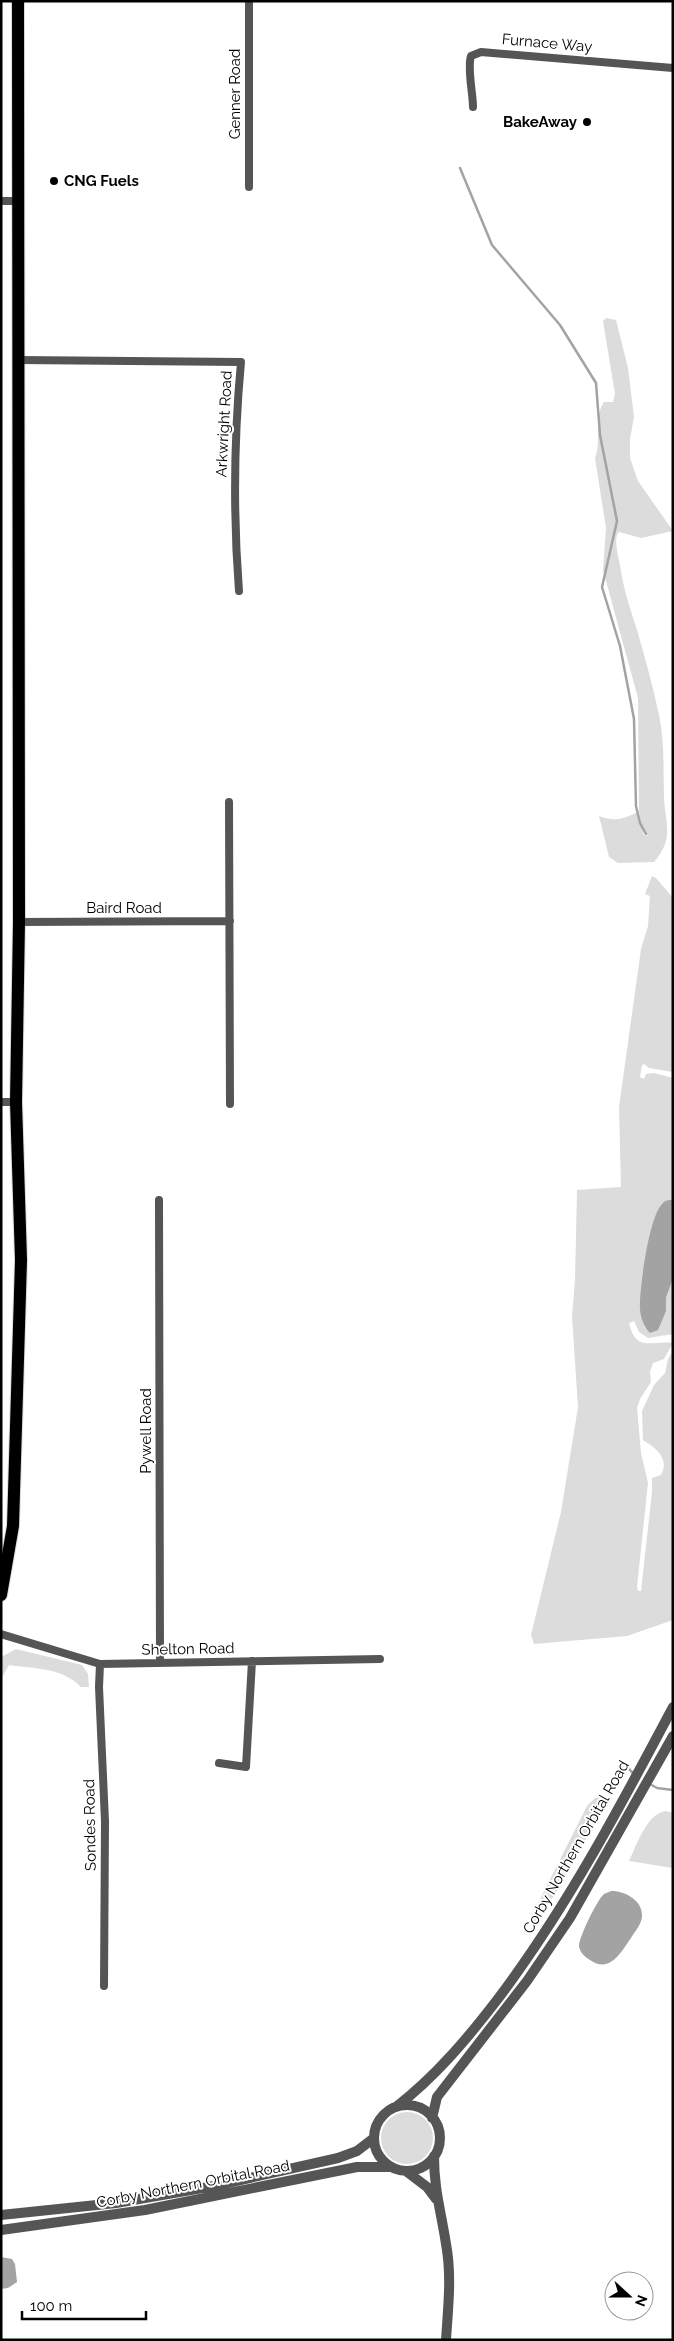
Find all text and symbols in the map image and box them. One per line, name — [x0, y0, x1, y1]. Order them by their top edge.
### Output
street label: Furnace Way — [501, 30, 593, 56]
street label: Genner Road — [226, 49, 244, 139]
place label: BakeAway — [503, 113, 578, 131]
marker: BakeAway — [581, 116, 593, 128]
place label: CNG Fuels — [64, 172, 139, 190]
marker: CNG Fuels — [48, 175, 60, 187]
street label: Arkwright Road — [212, 370, 236, 478]
street label: Baird Road — [86, 899, 162, 917]
street label: Pywell Road — [137, 1388, 155, 1474]
street label: Shelton Road — [141, 1639, 235, 1659]
street label: Corby Northern Orbital Road — [519, 1757, 633, 1937]
street label: Sondes Road — [80, 1779, 100, 1871]
street label: Corby Northern Orbital Road — [95, 2156, 291, 2212]
north arrow — [604, 2271, 654, 2321]
scale bar — [22, 2288, 146, 2320]
text: N — [632, 2293, 651, 2309]
text: 100 m — [30, 2297, 72, 2315]

